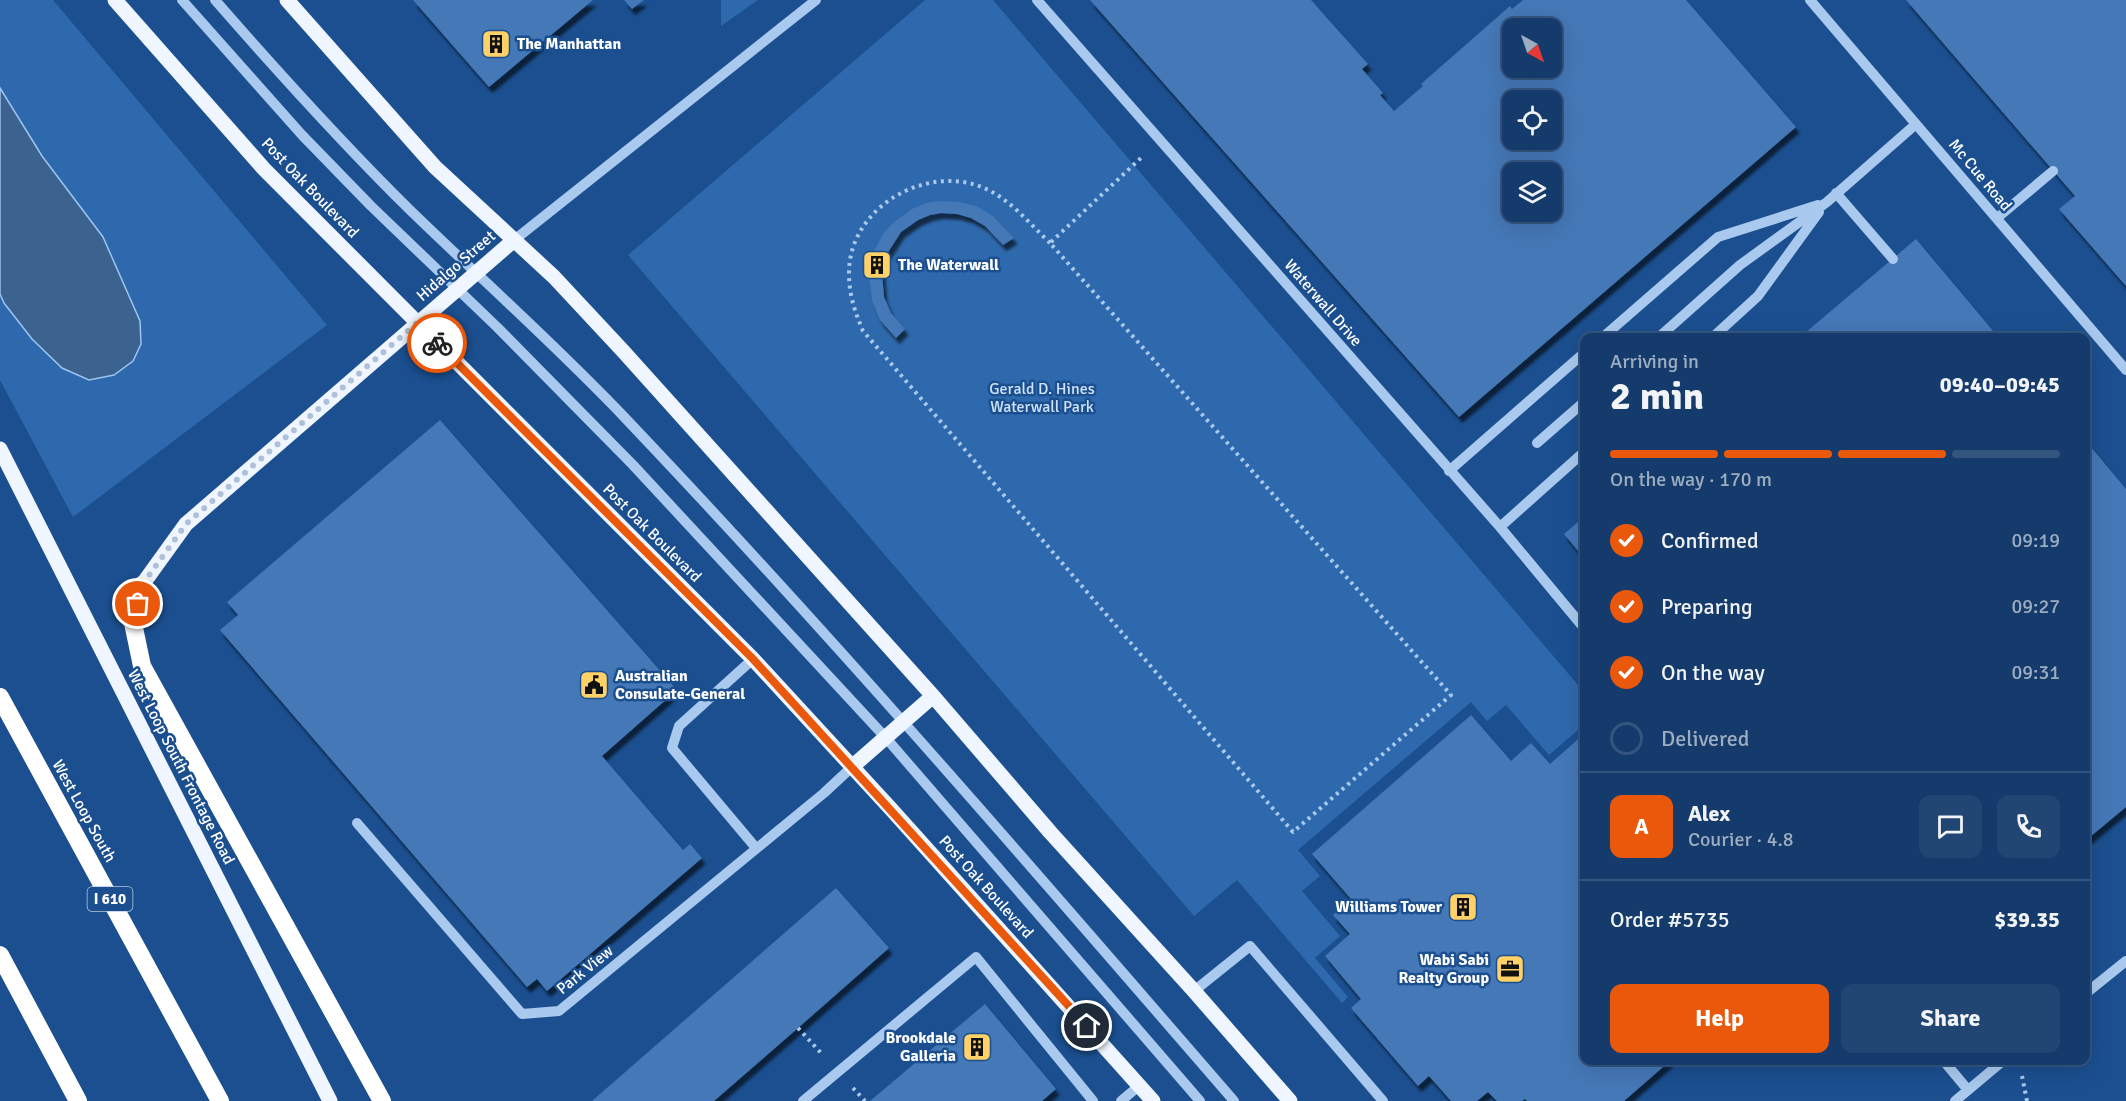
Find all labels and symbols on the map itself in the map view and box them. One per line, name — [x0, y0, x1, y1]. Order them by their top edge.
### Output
north arrow — [1502, 18, 1562, 78]
building icon: The Manhattan — [480, 28, 512, 60]
place label: The Manhattan — [517, 34, 622, 54]
street label: Post Oak Boulevard — [257, 134, 363, 242]
street label: Mc Cue Road — [1944, 135, 2016, 215]
street label: Hidalgo Street — [412, 226, 500, 306]
building icon: The Waterwall — [861, 249, 893, 281]
place label: The Waterwall — [898, 255, 999, 275]
street label: Waterwall Drive — [1280, 255, 1366, 351]
courier — [407, 313, 467, 373]
park label: Gerald D. Hines Waterwall Park — [989, 379, 1095, 417]
street label: Post Oak Boulevard — [598, 479, 706, 587]
pin — [112, 578, 163, 629]
street label: West Loop South Frontage Road — [123, 666, 239, 868]
place label: Australian Consulate-General — [615, 666, 745, 704]
public building icon: Australian Consulate-General — [578, 669, 610, 701]
street label: West Loop South — [48, 756, 120, 866]
street label: Post Oak Boulevard — [934, 831, 1038, 943]
road number: I 610 — [88, 887, 132, 911]
building icon: Williams Tower — [1447, 891, 1479, 923]
place label: Williams Tower — [1335, 897, 1443, 917]
street label: Park View — [553, 941, 618, 999]
place label: Wabi Sabi Realty Group — [1398, 950, 1489, 988]
office icon: Wabi Sabi Realty Group — [1494, 953, 1526, 985]
pin — [1061, 1000, 1112, 1051]
place label: Brookdale Galleria — [886, 1028, 956, 1066]
building icon: Brookdale Galleria — [961, 1031, 993, 1063]

